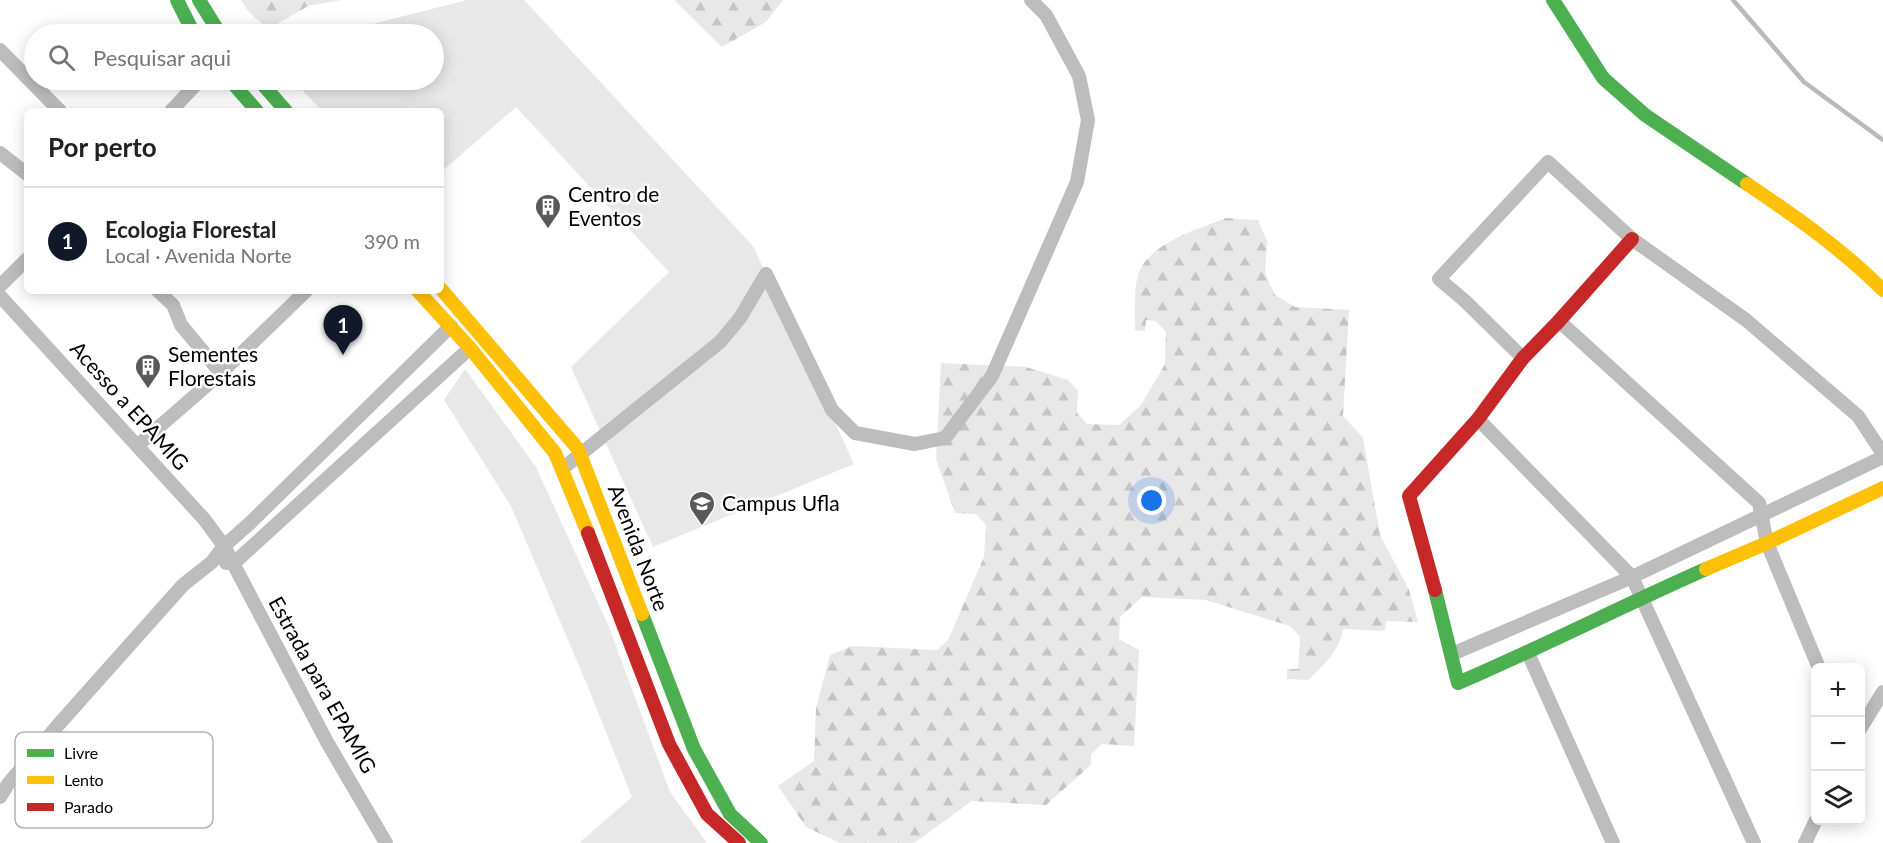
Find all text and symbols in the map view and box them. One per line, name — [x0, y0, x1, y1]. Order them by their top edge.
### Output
search box — [24, 24, 444, 90]
icon: search — [45, 41, 78, 74]
text: Pesquisar aqui — [93, 44, 231, 71]
text: Por perto — [48, 131, 157, 163]
place label: Centro de Eventos — [568, 181, 659, 230]
building icon: Centro de Eventos — [533, 192, 563, 230]
text: Ecologia Florestal — [105, 216, 276, 243]
text: 1 — [62, 229, 73, 253]
text: 390 m — [364, 229, 420, 253]
text: Local · Avenida Norte — [105, 243, 292, 267]
pin: 1 — [324, 306, 362, 355]
street label: Acesso a EPAMIG — [66, 335, 195, 475]
place label: Sementes Florestais — [168, 341, 258, 390]
building icon: Sementes Florestais — [133, 352, 163, 390]
street label: Avenida Norte — [604, 481, 675, 614]
your location — [1137, 486, 1166, 515]
school or university icon: Campus Ufla — [687, 489, 717, 527]
place label: Campus Ufla — [722, 490, 840, 515]
street label: Estrada para EPAMIG — [264, 592, 382, 777]
map controls — [1811, 663, 1865, 825]
button: + — [1811, 663, 1865, 717]
button: − — [1811, 717, 1865, 771]
legend — [15, 732, 213, 828]
text: Livre — [64, 743, 98, 762]
text: Lento — [64, 770, 104, 789]
button: layers — [1811, 771, 1865, 825]
text: Parado — [64, 797, 113, 816]

